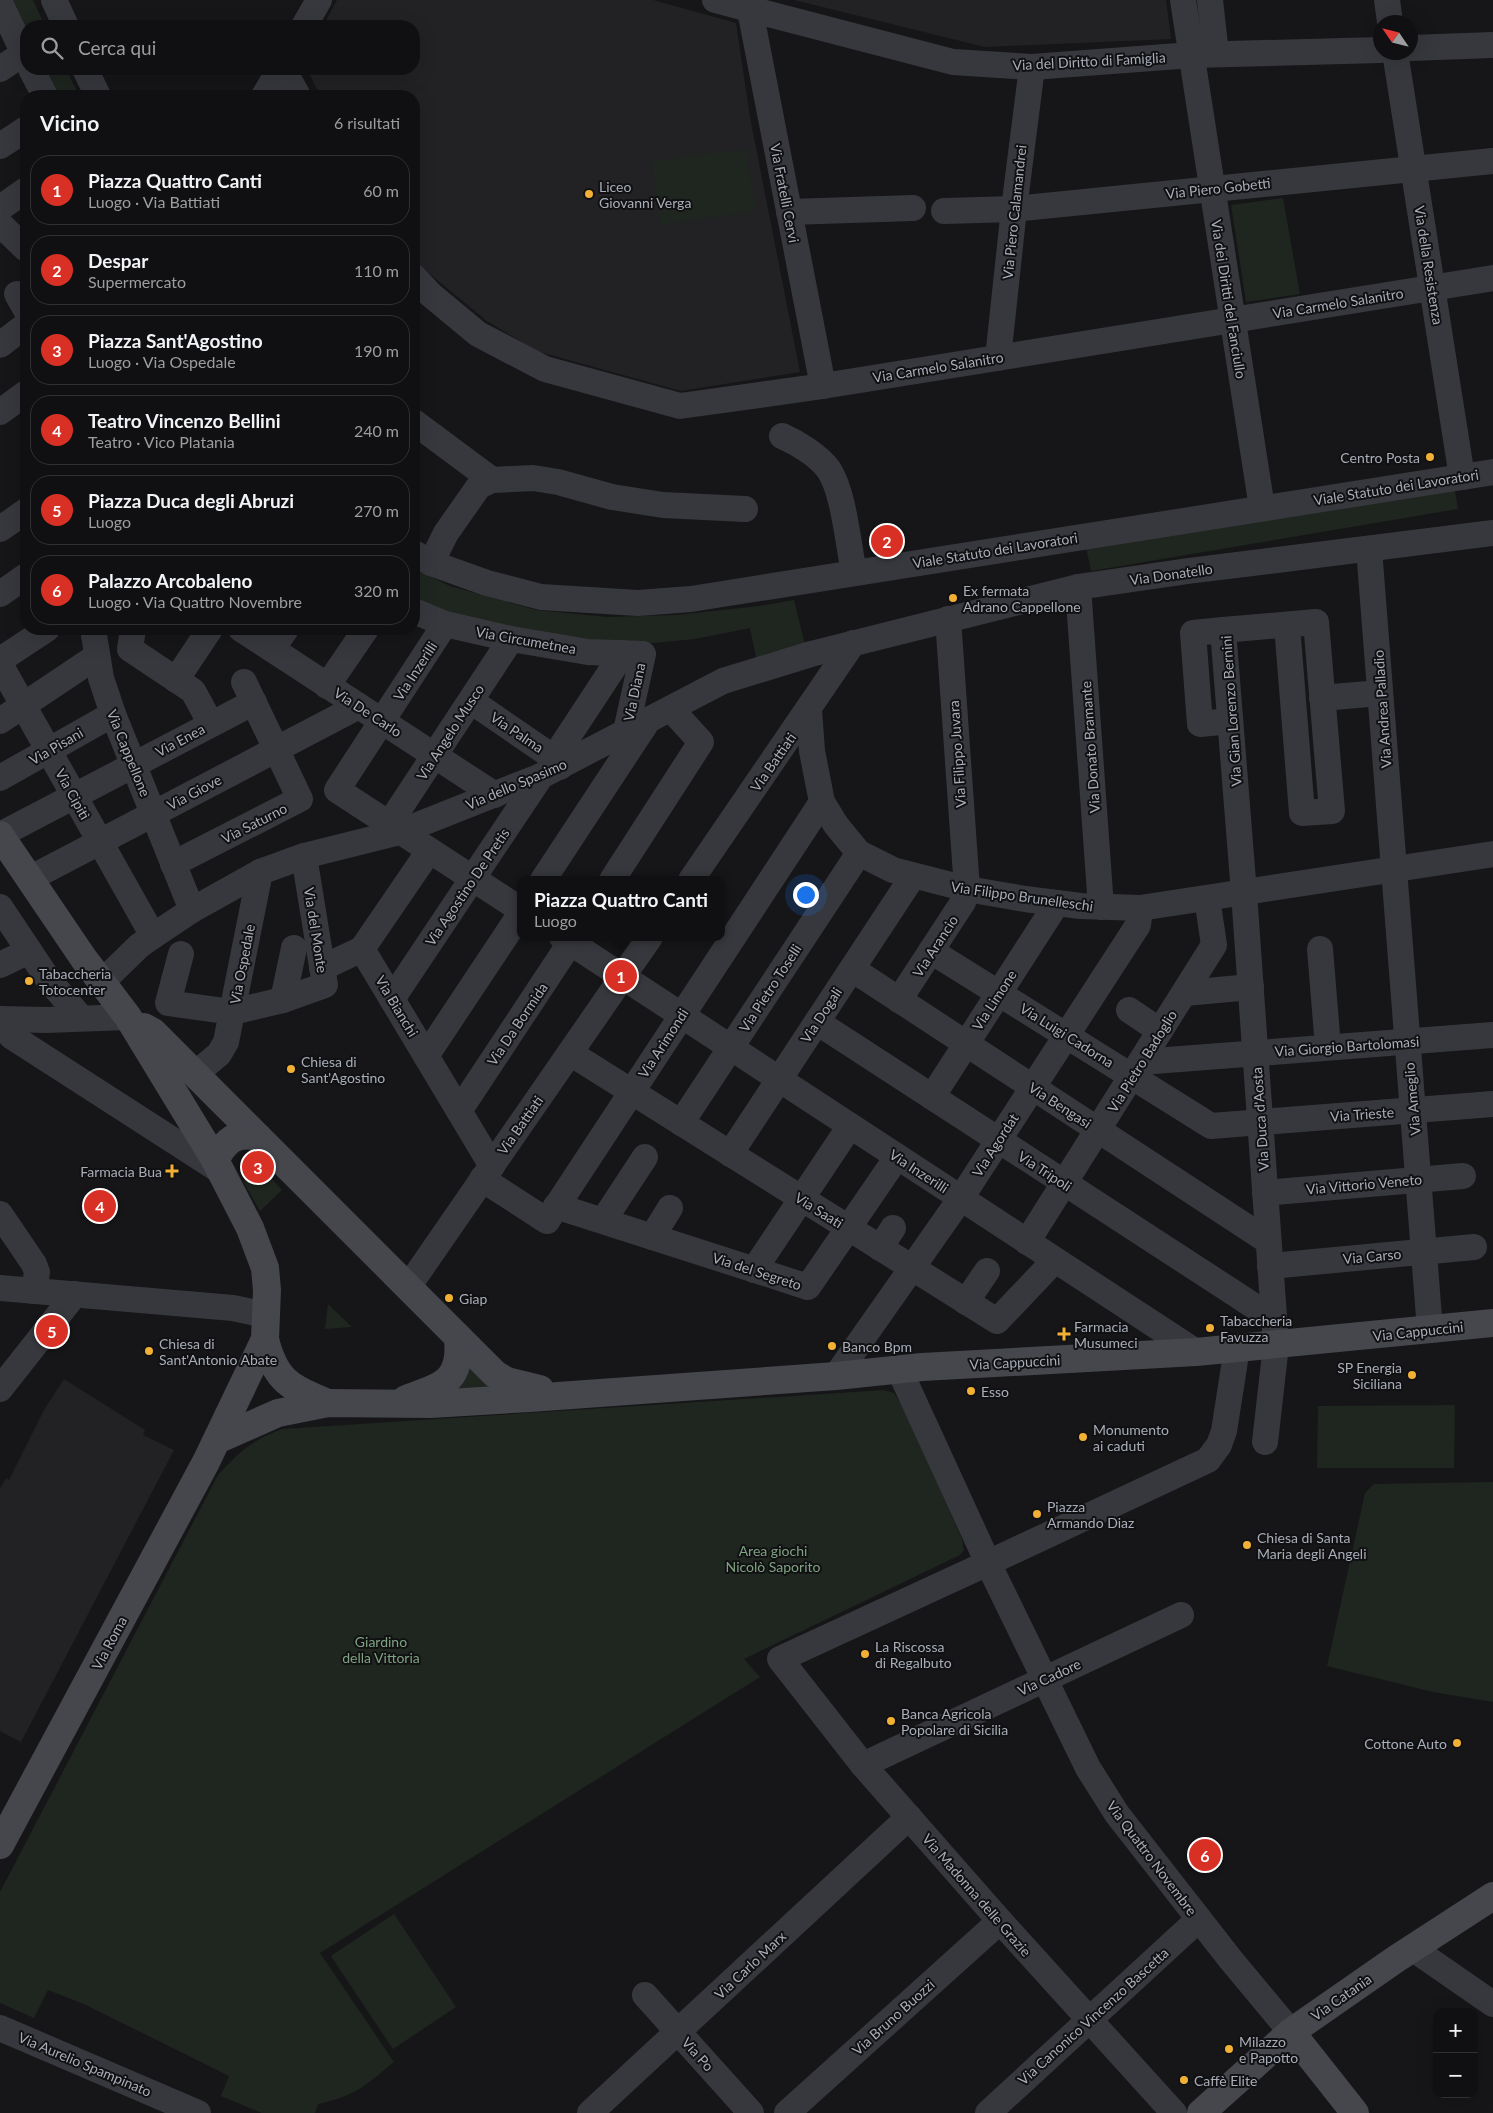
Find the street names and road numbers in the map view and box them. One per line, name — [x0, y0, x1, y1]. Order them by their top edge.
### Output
street label: Via del Diritto di Famiglia — [1012, 48, 1166, 74]
street label: Via Fratelli Cervi — [767, 142, 803, 244]
street label: Via Piero Calamandrei — [998, 144, 1030, 280]
street label: Via Piero Gobetti — [1165, 174, 1271, 202]
street label: Via della Resistenza — [1411, 204, 1447, 326]
street label: Via dei Diritti del Fanciullo — [1208, 218, 1250, 380]
street label: Via Carmelo Salanitro — [1271, 284, 1405, 322]
street label: Via Carmelo Salanitro — [871, 348, 1005, 386]
street label: Viale Statuto dei Lavoratori — [1312, 466, 1480, 508]
street label: Viale Statuto dei Lavoratori — [911, 529, 1079, 571]
street label: Via Donatello — [1128, 560, 1214, 588]
street label: Via Circumetnea — [475, 623, 577, 657]
street label: Via Gian Lorenzo Bernini — [1217, 635, 1245, 787]
street label: Via Inzerilli — [390, 638, 440, 704]
street label: Via Andrea Palladio — [1369, 649, 1395, 769]
street label: Via Diana — [620, 661, 648, 723]
street label: Via Donato Bramante — [1077, 680, 1103, 814]
street label: Via Angelo Musco — [413, 681, 487, 783]
street label: Via De Carlo — [331, 684, 405, 740]
street label: Via Filippo Juvara — [945, 700, 969, 808]
street label: Via Cappellone — [104, 707, 154, 799]
street label: Via Palma — [487, 708, 547, 756]
street label: Via Enea — [152, 720, 208, 760]
street label: Via Pisani — [26, 724, 86, 768]
street label: Via Battiati — [747, 729, 799, 795]
street label: Via dello Spasimo — [463, 755, 569, 813]
street label: Via Cipitì — [52, 765, 94, 823]
street label: Via Giove — [164, 771, 224, 813]
street label: Via Saturno — [218, 799, 290, 847]
street label: Via Agostino De Pretis — [421, 825, 513, 949]
street label: Via Filippo Brunelleschi — [950, 878, 1094, 914]
street label: Via del Monte — [301, 886, 331, 974]
street label: Via Arancio — [909, 912, 961, 980]
street label: Via Ospedale — [226, 922, 258, 1006]
street label: Via Pietro Toselli — [735, 941, 805, 1035]
street label: Via Limone — [968, 967, 1020, 1033]
street label: Via Bianchi — [372, 972, 422, 1040]
street label: Via Da Bormida — [483, 979, 551, 1069]
street label: Via Dogali — [797, 984, 845, 1046]
street label: Via Luigi Cadorna — [1017, 999, 1117, 1071]
street label: Via Arimondi — [634, 1005, 692, 1081]
street label: Via Pietro Badoglio — [1104, 1007, 1180, 1115]
street label: Via Giorgio Bartolomasi — [1274, 1032, 1420, 1060]
street label: Via Ameglio — [1400, 1062, 1424, 1136]
street label: Via Duca d'Aosta — [1248, 1066, 1272, 1172]
street label: Via Bengasi — [1026, 1078, 1094, 1132]
street label: Via Battiati — [494, 1092, 546, 1158]
street label: Via Trieste — [1329, 1103, 1395, 1125]
street label: Via Agordat — [968, 1110, 1022, 1180]
street label: Via Inzerilli — [886, 1146, 952, 1196]
street label: Via Tripoli — [1015, 1147, 1075, 1195]
street label: Via Vittorio Veneto — [1305, 1170, 1423, 1198]
street label: Via Saati — [792, 1189, 846, 1231]
street label: Via Carso — [1342, 1245, 1402, 1267]
street label: Via del Segreto — [710, 1249, 804, 1293]
street label: Via Cappuccini — [1372, 1318, 1464, 1344]
street label: Via Cappuccini — [969, 1351, 1061, 1373]
street label: Via Roma — [88, 1613, 130, 1673]
street label: Via Cadore — [1015, 1655, 1083, 1699]
street label: Via Quattro Novembre — [1103, 1797, 1201, 1919]
street label: Via Madonna delle Grazie — [919, 1830, 1035, 1960]
street label: Via Carlo Marx — [711, 1928, 789, 2002]
street label: Via Canonico Vincenzo Bascetta — [1014, 1944, 1172, 2088]
street label: Via Catania — [1308, 1970, 1374, 2024]
street label: Via Bruno Buozzi — [848, 1976, 938, 2058]
street label: Via Aurelio Spampinato — [16, 2028, 154, 2100]
street label: Via Po — [679, 2034, 718, 2074]

